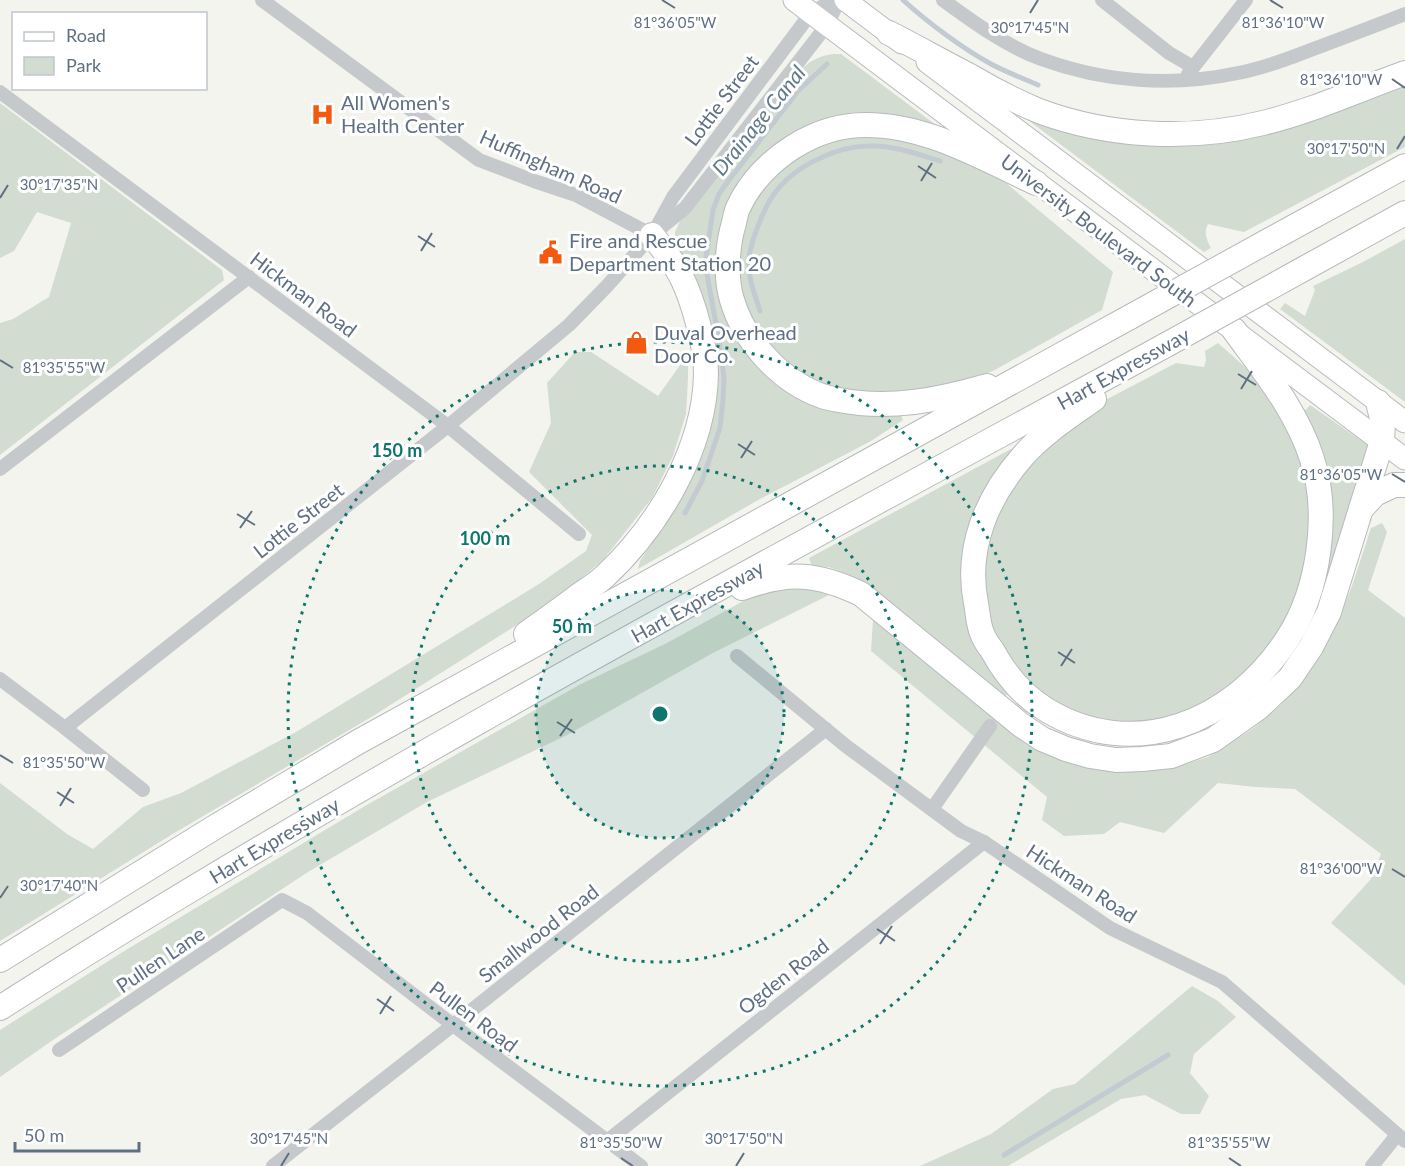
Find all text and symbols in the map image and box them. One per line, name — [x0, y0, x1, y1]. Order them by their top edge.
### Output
legend — [12, 12, 207, 90]
text: 81°36'05"W — [634, 13, 717, 31]
text: 81°36'10"W — [1242, 13, 1325, 31]
text: 30°17'45"N — [991, 18, 1069, 36]
text: Road — [66, 24, 106, 46]
street label: Lottie Street — [679, 50, 763, 150]
text: Park — [66, 54, 102, 76]
water label: Drainage Canal — [706, 60, 810, 180]
text: 81°36'10"W — [1300, 70, 1383, 88]
place label: All Women's Health Center — [341, 90, 465, 137]
hospital icon: All Women's Health Center — [310, 101, 336, 127]
street label: Huffingham Road — [476, 124, 626, 208]
text: 30°17'50"N — [1307, 139, 1385, 157]
street label: University Boulevard South — [996, 149, 1202, 311]
text: 30°17'35"N — [20, 175, 98, 193]
place label: Fire and Rescue Department Station 20 — [569, 228, 771, 275]
public building icon: Fire and Rescue Department Station 20 — [538, 239, 564, 265]
street label: Hickman Road — [246, 246, 362, 342]
place label: Duval Overhead Door Co. — [654, 320, 797, 367]
street label: Hart Expressway — [1053, 321, 1194, 414]
shop icon: Duval Overhead Door Co. — [623, 330, 649, 356]
text: 81°35'55"W — [23, 358, 106, 376]
text: 150 m — [372, 439, 422, 461]
text: 81°36'05"W — [1300, 465, 1383, 483]
street label: Lottie Street — [248, 477, 348, 563]
text: 100 m — [460, 527, 510, 549]
street label: Hart Expressway — [627, 554, 768, 647]
text: 50 m — [552, 615, 592, 637]
centre of rings — [650, 704, 670, 724]
text: 81°35'50"W — [23, 753, 106, 771]
street label: Hart Expressway — [205, 791, 344, 888]
street label: Hickman Road — [1022, 838, 1142, 928]
text: 81°36'00"W — [1300, 859, 1383, 877]
text: 30°17'40"N — [20, 876, 98, 894]
street label: Smallwood Road — [473, 879, 603, 987]
street label: Pullen Lane — [111, 921, 209, 997]
street label: Ogden Road — [733, 933, 833, 1019]
street label: Pullen Road — [425, 975, 523, 1057]
scale bar — [15, 1115, 140, 1153]
text: 50 m — [24, 1124, 64, 1146]
text: 30°17'45"N — [250, 1129, 328, 1147]
text: 30°17'50"N — [705, 1129, 783, 1147]
text: 81°35'50"W — [580, 1133, 663, 1151]
text: 81°35'55"W — [1188, 1133, 1271, 1151]

